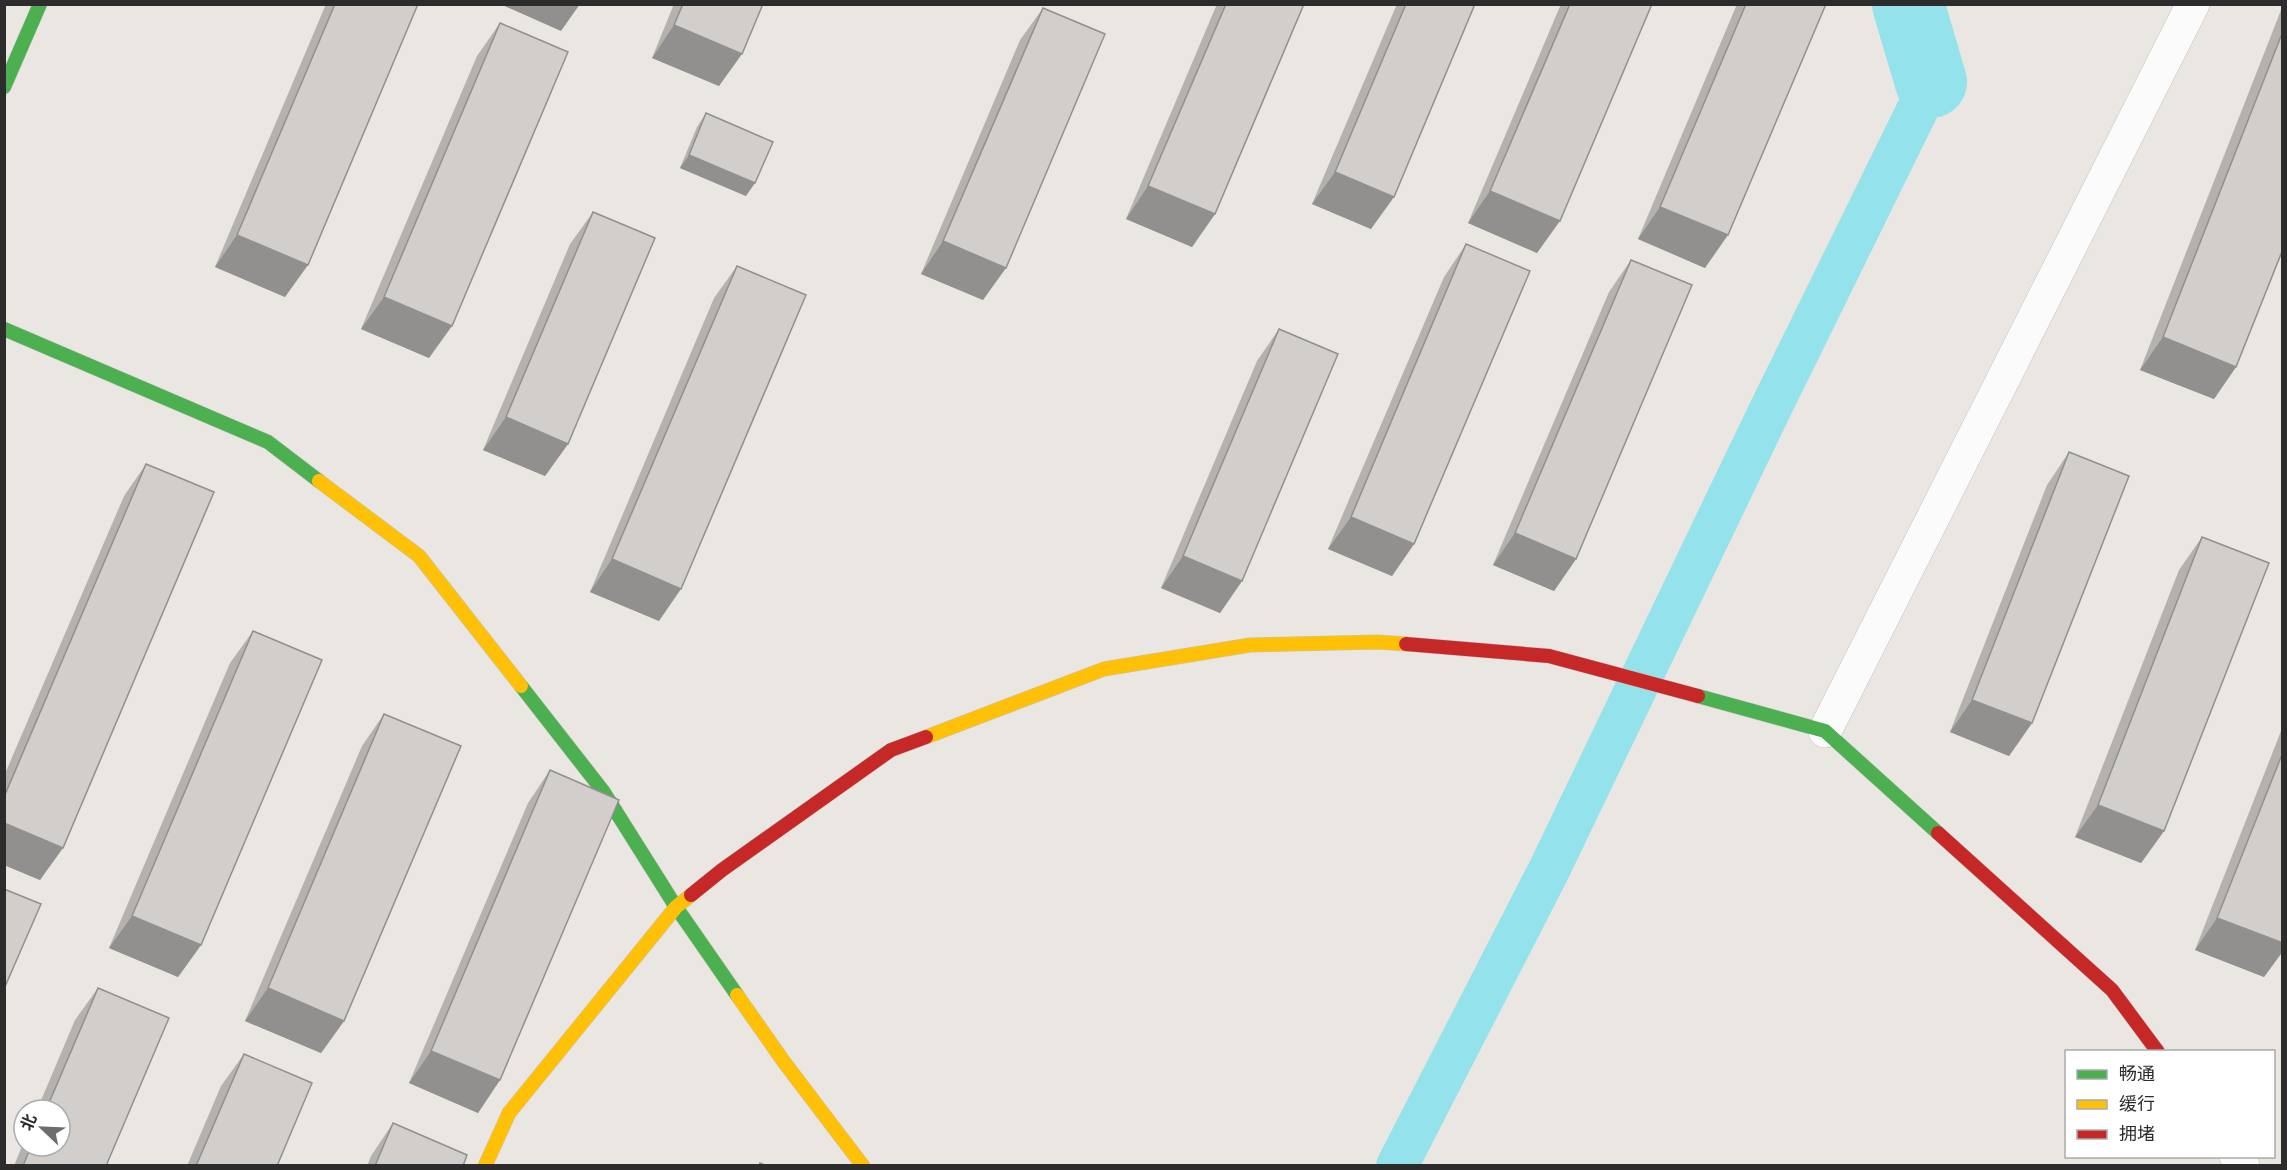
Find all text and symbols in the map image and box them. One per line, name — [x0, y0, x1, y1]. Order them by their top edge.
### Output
legend — [2065, 1050, 2275, 1158]
text: 畅通 — [2119, 1064, 2155, 1084]
text: 缓行 — [2119, 1094, 2155, 1114]
north arrow — [12, 1098, 72, 1158]
text: 北 — [18, 1112, 40, 1133]
text: 拥堵 — [2119, 1124, 2155, 1144]

